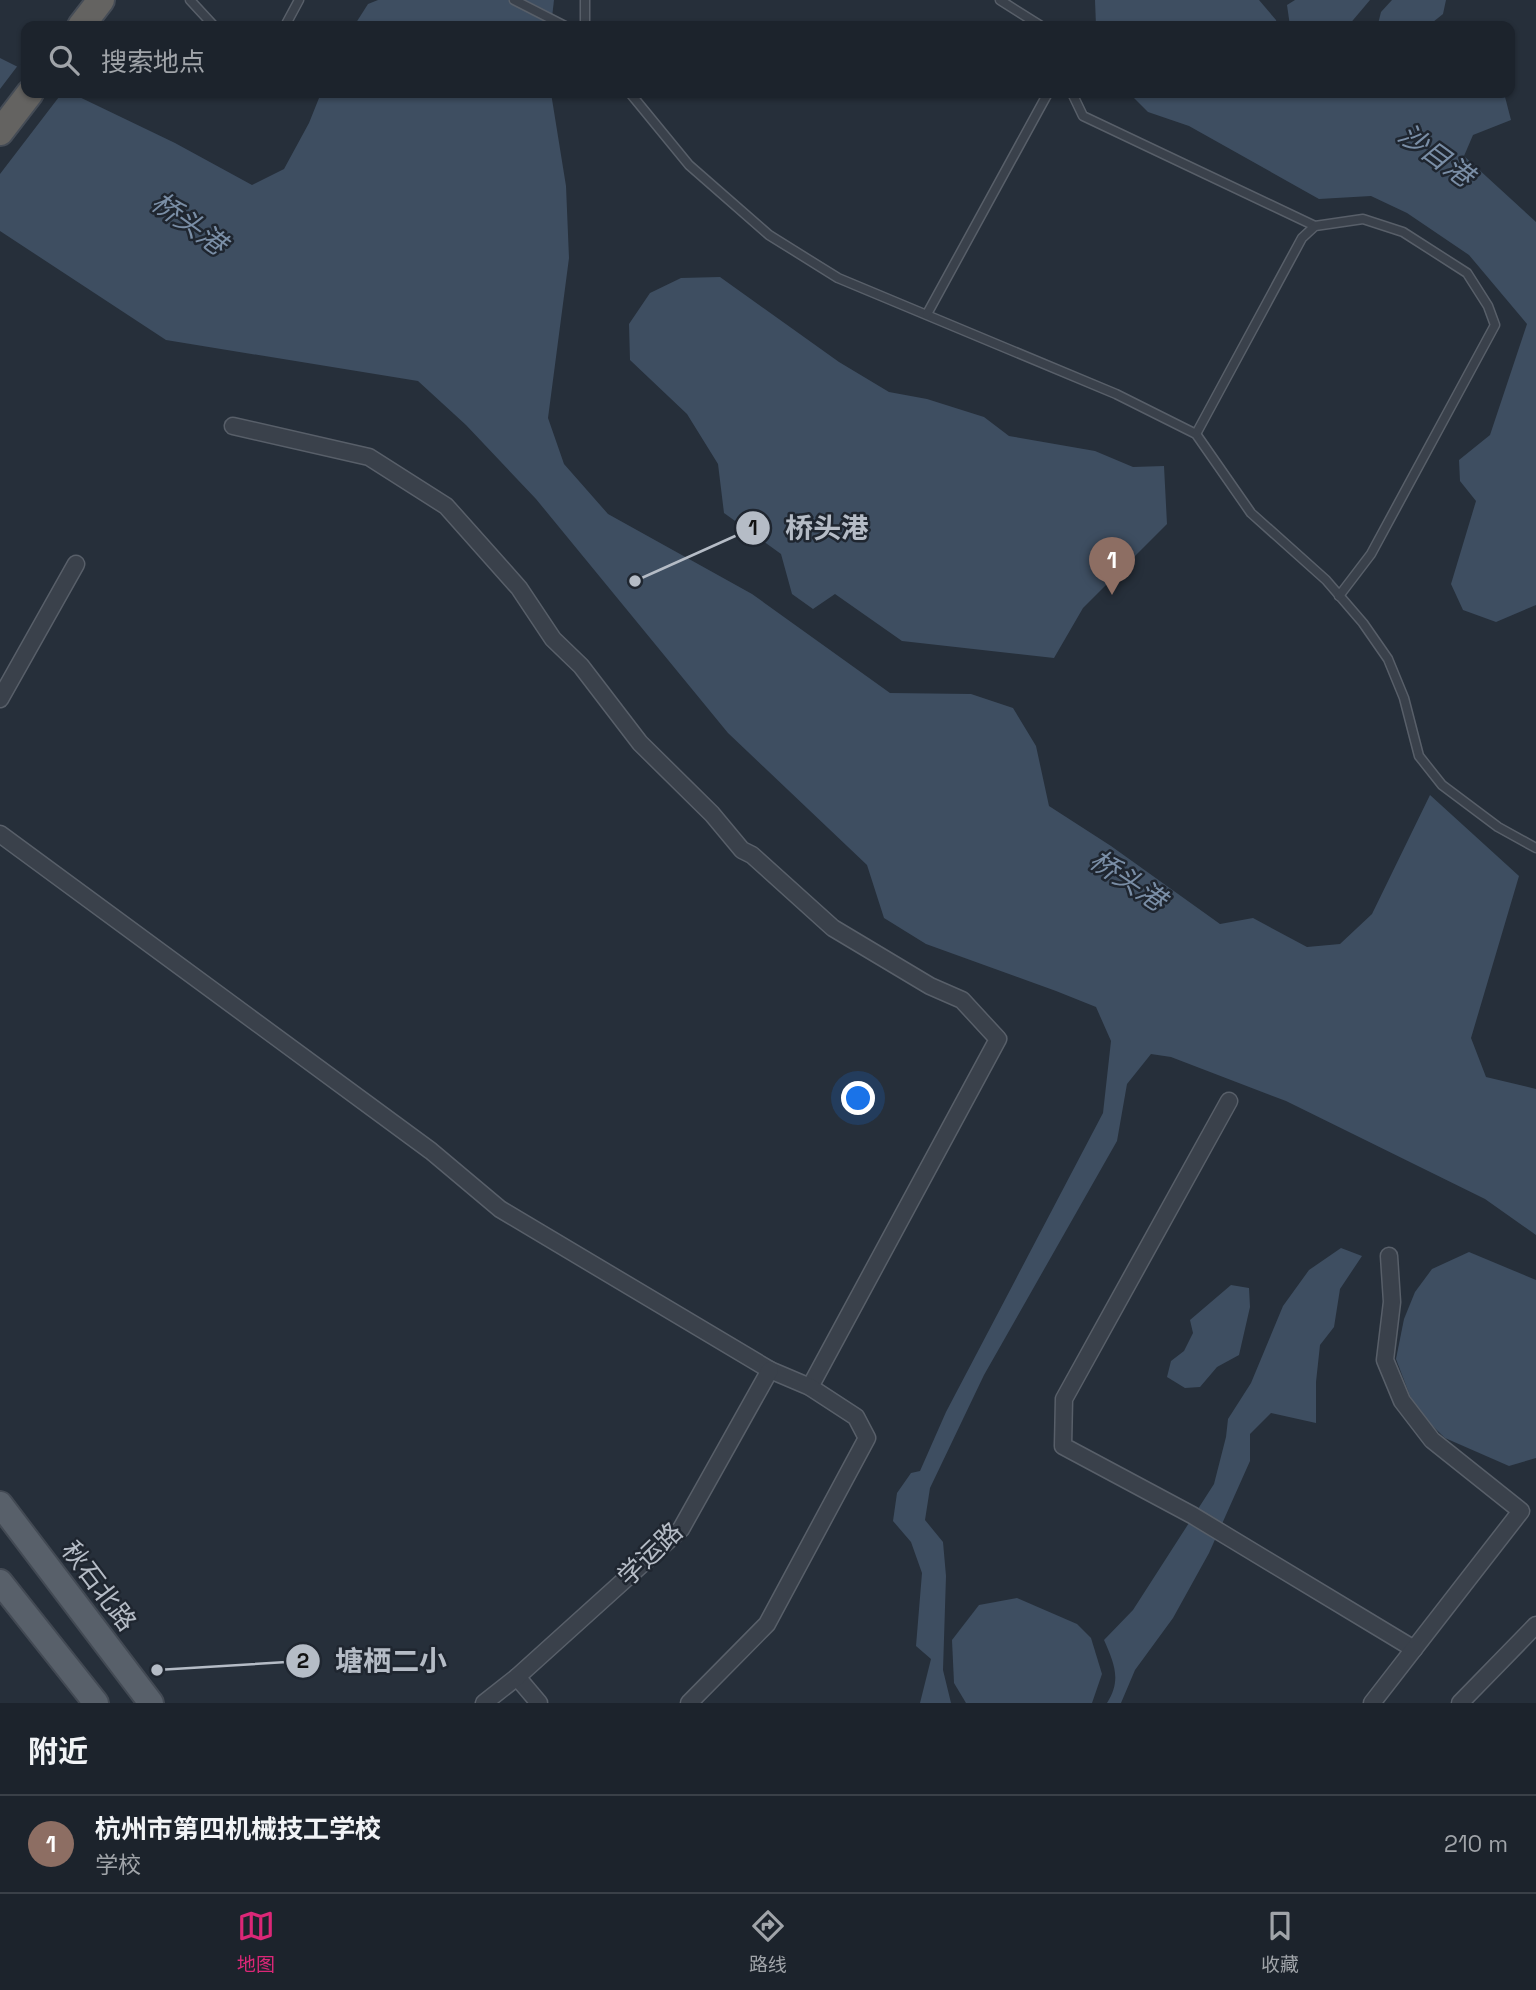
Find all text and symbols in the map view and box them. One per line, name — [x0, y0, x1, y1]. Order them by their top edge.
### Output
search box — [21, 21, 1515, 98]
icon: search — [45, 41, 83, 79]
text: 搜索地点 — [101, 45, 205, 79]
water label: 沙目港 — [1391, 116, 1484, 197]
water label: 桥头港 — [144, 184, 237, 265]
callout: 桥头港 — [736, 503, 883, 552]
text: 桥头港 — [785, 510, 869, 546]
text: 1 — [748, 514, 758, 541]
pin: 1 — [1089, 537, 1135, 595]
water label: 桥头港 — [1083, 842, 1176, 921]
your location — [841, 1081, 875, 1115]
street label: 学运路 — [610, 1515, 690, 1593]
street label: 秋石北路 — [54, 1534, 144, 1638]
callout: 塘栖二小 — [286, 1637, 461, 1686]
text: 塘栖二小 — [335, 1643, 447, 1679]
text: 2 — [297, 1647, 309, 1674]
text: 附近 — [28, 1732, 88, 1771]
text: 杭州市第四机械技工学校 — [95, 1812, 381, 1846]
text: 1 — [46, 1829, 56, 1859]
text: 210 m — [1444, 1829, 1508, 1859]
text: 学校 — [95, 1850, 141, 1880]
tab: 地图 — [237, 1907, 275, 1977]
tab: 路线 — [749, 1907, 787, 1977]
tab: 收藏 — [1261, 1907, 1299, 1977]

